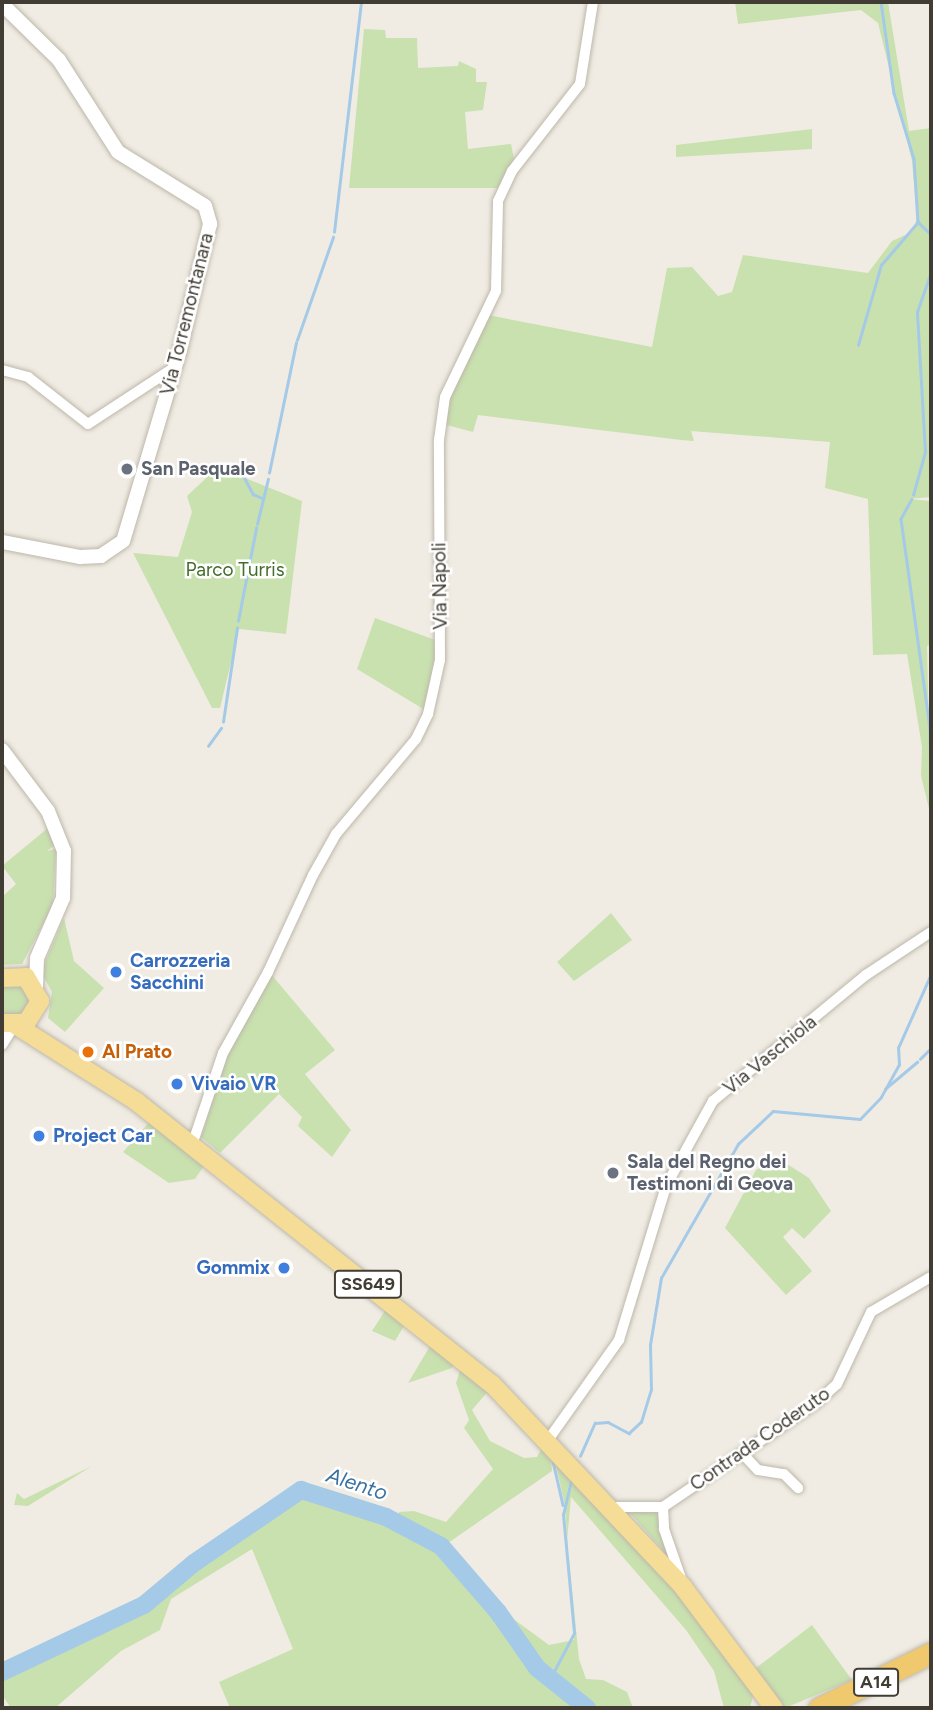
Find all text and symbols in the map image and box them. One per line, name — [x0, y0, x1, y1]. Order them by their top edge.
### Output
street label: Via Torremontanara — [156, 230, 218, 398]
place label: San Pasquale — [141, 458, 256, 480]
marker: San Pasquale — [119, 461, 135, 477]
street label: Via Napoli — [428, 542, 452, 630]
park label: Parco Turris — [185, 559, 285, 581]
place label: Carrozzeria Sacchini — [130, 950, 230, 994]
marker: Carrozzeria Sacchini — [108, 964, 124, 980]
street label: Via Vaschiola — [719, 1011, 821, 1099]
place label: Al Prato — [102, 1041, 172, 1063]
marker: Al Prato — [80, 1044, 96, 1060]
place label: Vivaio VR — [191, 1073, 277, 1095]
marker: Vivaio VR — [169, 1076, 185, 1092]
place label: Project Car — [53, 1125, 152, 1147]
marker: Project Car — [31, 1128, 47, 1144]
place label: Sala del Regno dei Testimoni di Geova — [627, 1151, 793, 1195]
marker: Sala del Regno dei Testimoni di Geova — [605, 1165, 621, 1181]
place label: Gommix — [197, 1257, 270, 1279]
marker: Gommix — [276, 1260, 292, 1276]
road number: SS649 — [333, 1269, 403, 1298]
street label: Contrada Coderuto — [686, 1382, 834, 1496]
water label: Alento — [323, 1462, 391, 1506]
road number: A14 — [852, 1667, 900, 1696]

